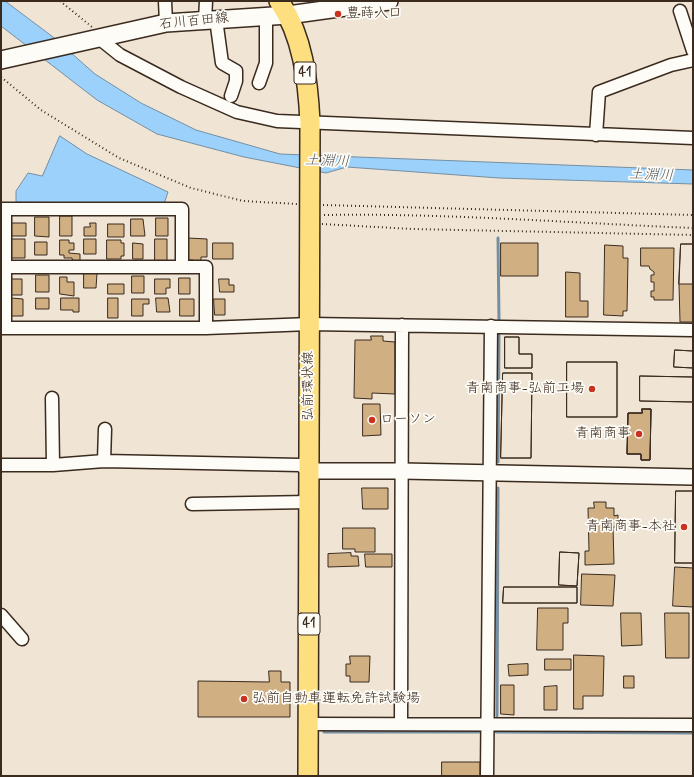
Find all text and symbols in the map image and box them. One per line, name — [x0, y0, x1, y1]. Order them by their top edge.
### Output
place label: 豊蒔入口 — [346, 6, 402, 22]
marker: 豊蒔入口 — [333, 9, 343, 19]
street label: 石川百田線 — [158, 10, 230, 34]
road number: 41 — [294, 62, 316, 84]
water label: 土淵川 — [304, 152, 350, 172]
water label: 土淵川 — [628, 166, 674, 186]
street label: 弘前環状線 — [301, 351, 317, 421]
place label: 青南商事-弘前工場 — [466, 381, 584, 397]
marker: 青南商事-弘前工場 — [587, 384, 597, 394]
place label: ローソン — [380, 412, 436, 428]
marker: ローソン — [367, 415, 377, 425]
place label: 青南商事 — [575, 426, 631, 442]
marker: 青南商事 — [634, 429, 644, 439]
place label: 青南商事-本社 — [586, 519, 676, 535]
marker: 青南商事-本社 — [679, 522, 689, 532]
road number: 41 — [298, 613, 320, 635]
place label: 弘前自動車運転免許試験場 — [252, 691, 420, 707]
marker: 弘前自動車運転免許試験場 — [239, 694, 249, 704]

